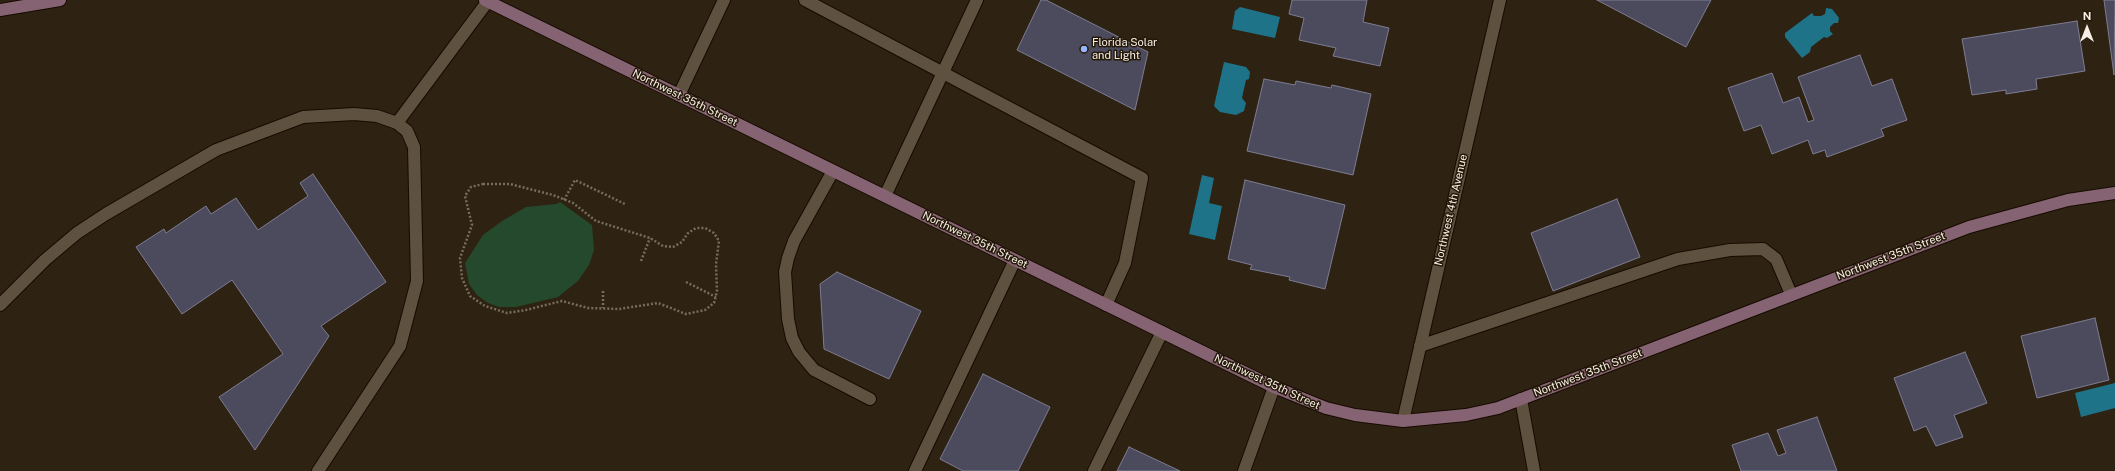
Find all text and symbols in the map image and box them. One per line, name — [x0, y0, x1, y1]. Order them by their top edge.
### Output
north arrow — [2067, 8, 2107, 48]
text: N — [2083, 10, 2091, 22]
place label: Florida Solar and Light — [1092, 36, 1157, 62]
marker: Florida Solar and Light — [1079, 44, 1089, 54]
street label: Northwest 35th Street — [630, 67, 740, 129]
street label: Northwest 4th Avenue — [1432, 153, 1470, 267]
street label: Northwest 35th Street — [920, 209, 1030, 271]
street label: Northwest 35th Street — [1835, 229, 1947, 283]
street label: Northwest 35th Street — [1532, 346, 1644, 400]
street label: Northwest 35th Street — [1212, 352, 1322, 412]

